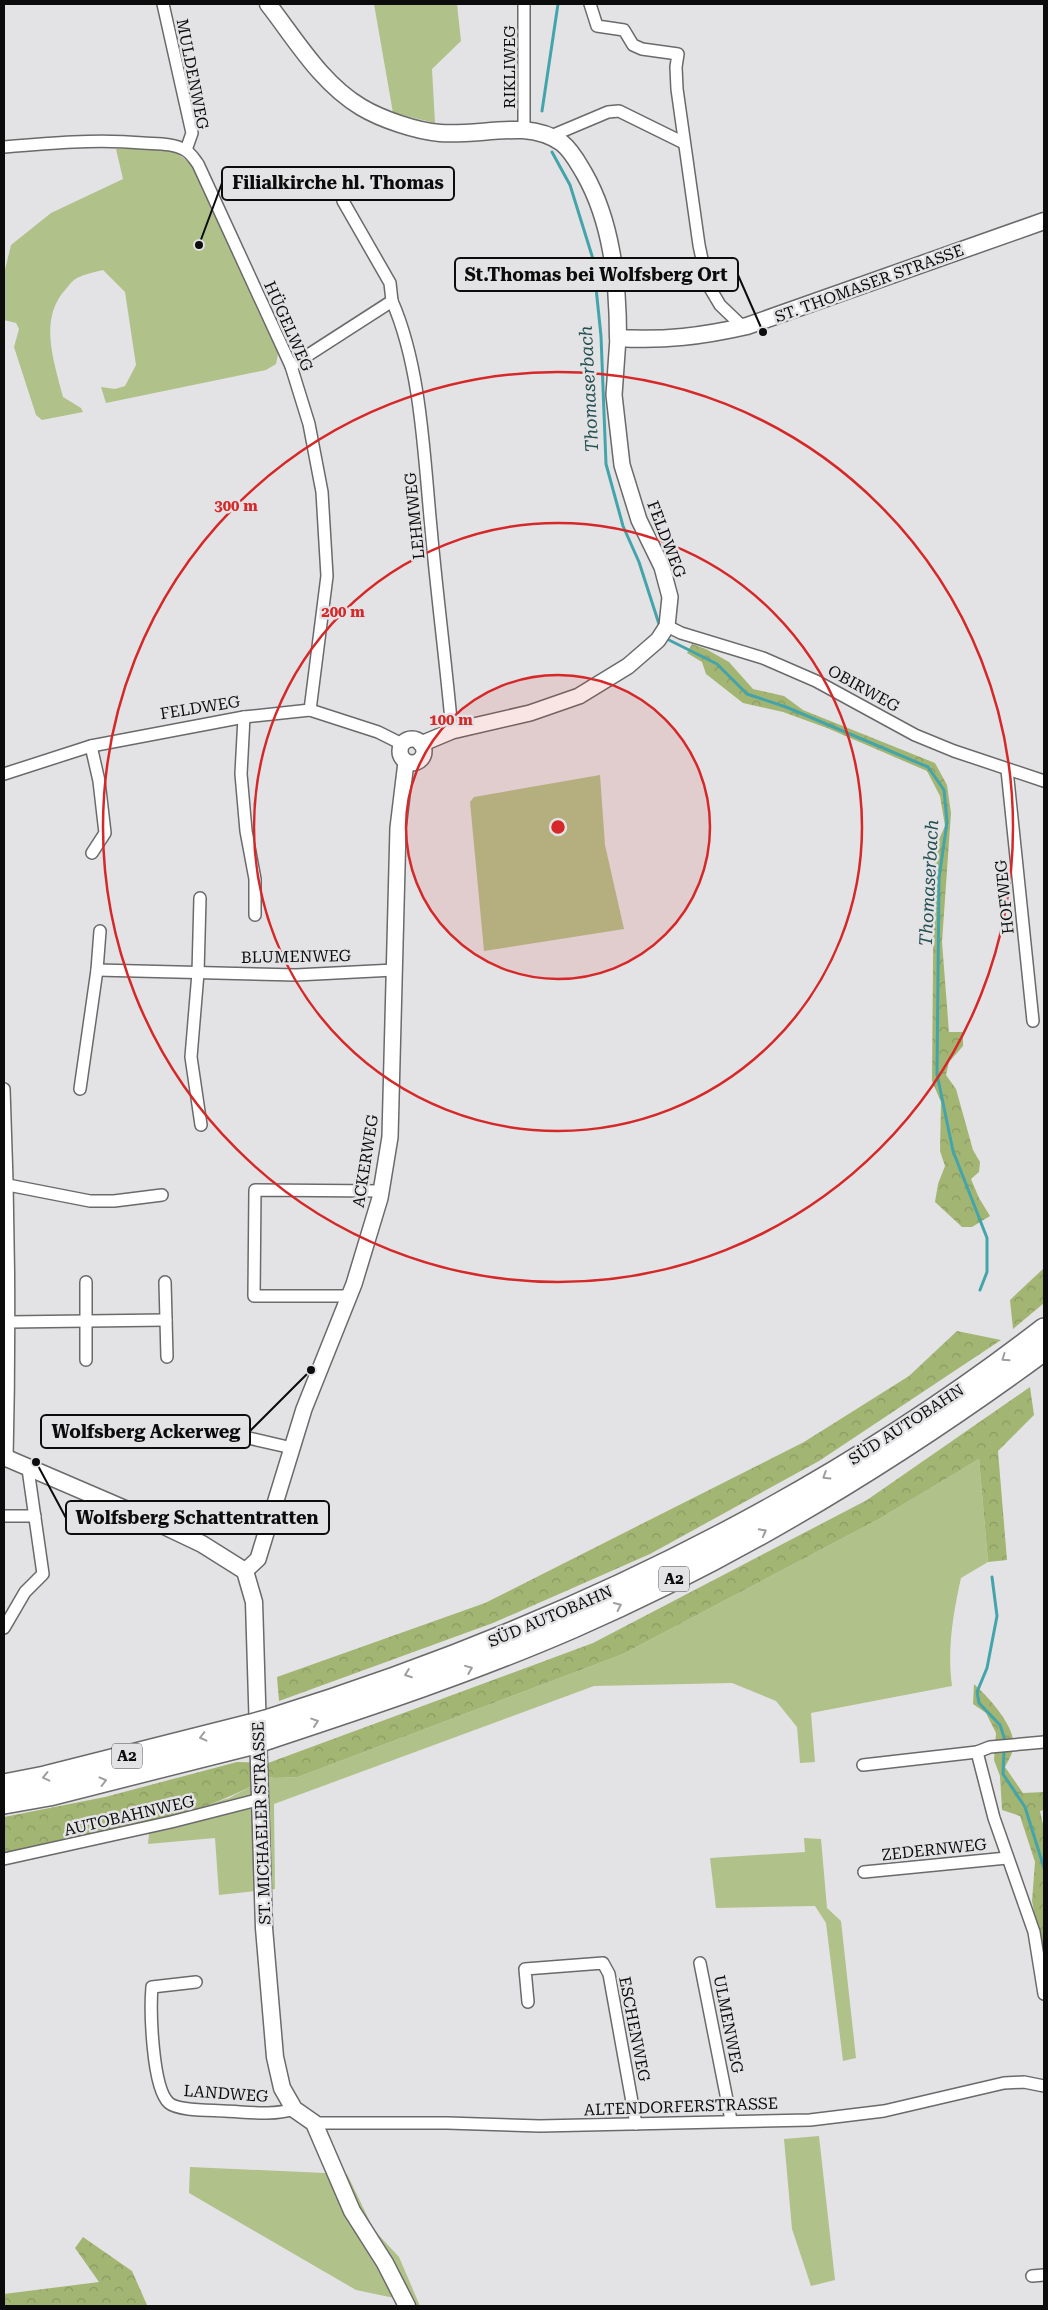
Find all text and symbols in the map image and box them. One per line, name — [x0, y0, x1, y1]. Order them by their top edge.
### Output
street label: MULDENWEG — [172, 17, 213, 132]
street label: RIKLIWEG — [500, 25, 519, 109]
callout: Filialkirche hl. Thomas — [222, 167, 454, 200]
text: Filialkirche hl. Thomas — [232, 172, 444, 193]
street label: ST. THOMASER STRASSE — [772, 240, 966, 327]
callout: St.Thomas bei Wolfsberg Ort — [455, 258, 738, 291]
text: St.Thomas bei Wolfsberg Ort — [464, 264, 728, 285]
street label: HÜGELWEG — [260, 278, 317, 375]
water label: Thomaserbach — [575, 325, 602, 453]
street label: LEHMWEG — [400, 471, 429, 560]
text: 300 m — [214, 497, 258, 515]
street label: FELDWEG — [643, 498, 690, 581]
text: 200 m — [321, 603, 365, 621]
street label: OBIRWEG — [825, 661, 903, 716]
street label: FELDWEG — [159, 692, 242, 723]
text: 100 m — [429, 711, 473, 729]
centre of rings — [549, 818, 567, 836]
water label: Thomaserbach — [915, 819, 942, 947]
street label: HOFWEG — [991, 858, 1018, 935]
street label: BLUMENWEG — [241, 946, 352, 967]
street label: ACKERWEG — [349, 1113, 382, 1209]
one-way arrow — [1001, 1352, 1011, 1361]
street label: SÜD AUTOBAHN — [845, 1380, 968, 1469]
callout: Wolfsberg Ackerweg — [41, 1415, 250, 1448]
text: Wolfsberg Ackerweg — [52, 1421, 241, 1442]
one-way arrow — [822, 1470, 831, 1479]
callout: Wolfsberg Schattentratten — [66, 1501, 329, 1534]
text: Wolfsberg Schattentratten — [75, 1507, 319, 1528]
one-way arrow — [758, 1528, 767, 1538]
road number: A2 — [659, 1566, 689, 1592]
street label: SÜD AUTOBAHN — [485, 1582, 616, 1651]
one-way arrow — [613, 1602, 622, 1612]
one-way arrow — [464, 1665, 473, 1676]
one-way arrow — [405, 1668, 413, 1678]
one-way arrow — [311, 1718, 319, 1728]
street label: ST. MICHAELER STRASSE — [248, 1721, 275, 1925]
one-way arrow — [199, 1731, 208, 1742]
road number: A2 — [112, 1744, 142, 1768]
one-way arrow — [41, 1771, 50, 1782]
one-way arrow — [98, 1776, 107, 1787]
street label: AUTOBAHNWEG — [62, 1791, 197, 1840]
street label: ZEDERNWEG — [881, 1834, 988, 1864]
street label: ULMENWEG — [710, 1973, 747, 2076]
street label: ESCHENWEG — [615, 1975, 654, 2084]
street label: LANDWEG — [183, 2081, 270, 2106]
street label: ALTENDORFERSTRASSE — [584, 2094, 778, 2119]

